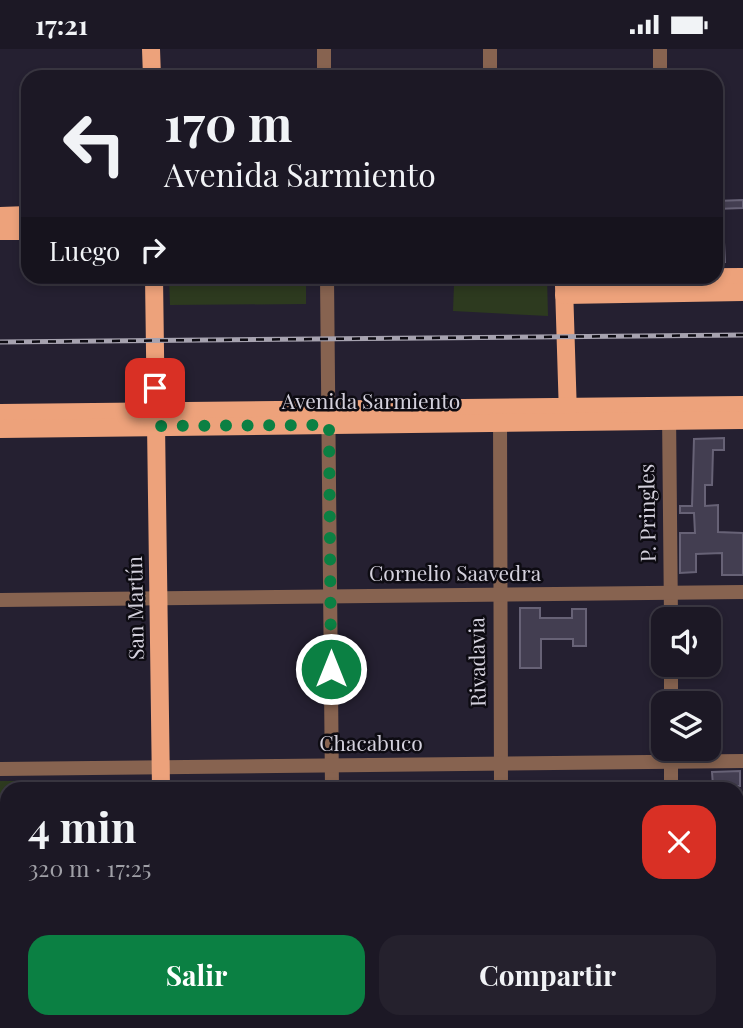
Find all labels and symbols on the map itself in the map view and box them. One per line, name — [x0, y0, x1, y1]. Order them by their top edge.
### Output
pin — [125, 358, 185, 418]
street label: Avenida Sarmiento — [281, 386, 460, 414]
street label: P. Pringles — [631, 464, 661, 562]
street label: San Martín — [119, 556, 149, 660]
street label: Cornelio Saavedra — [369, 558, 542, 586]
street label: Rivadavia — [461, 616, 491, 707]
position arrow — [294, 632, 368, 706]
street label: Chacabuco — [319, 728, 423, 756]

